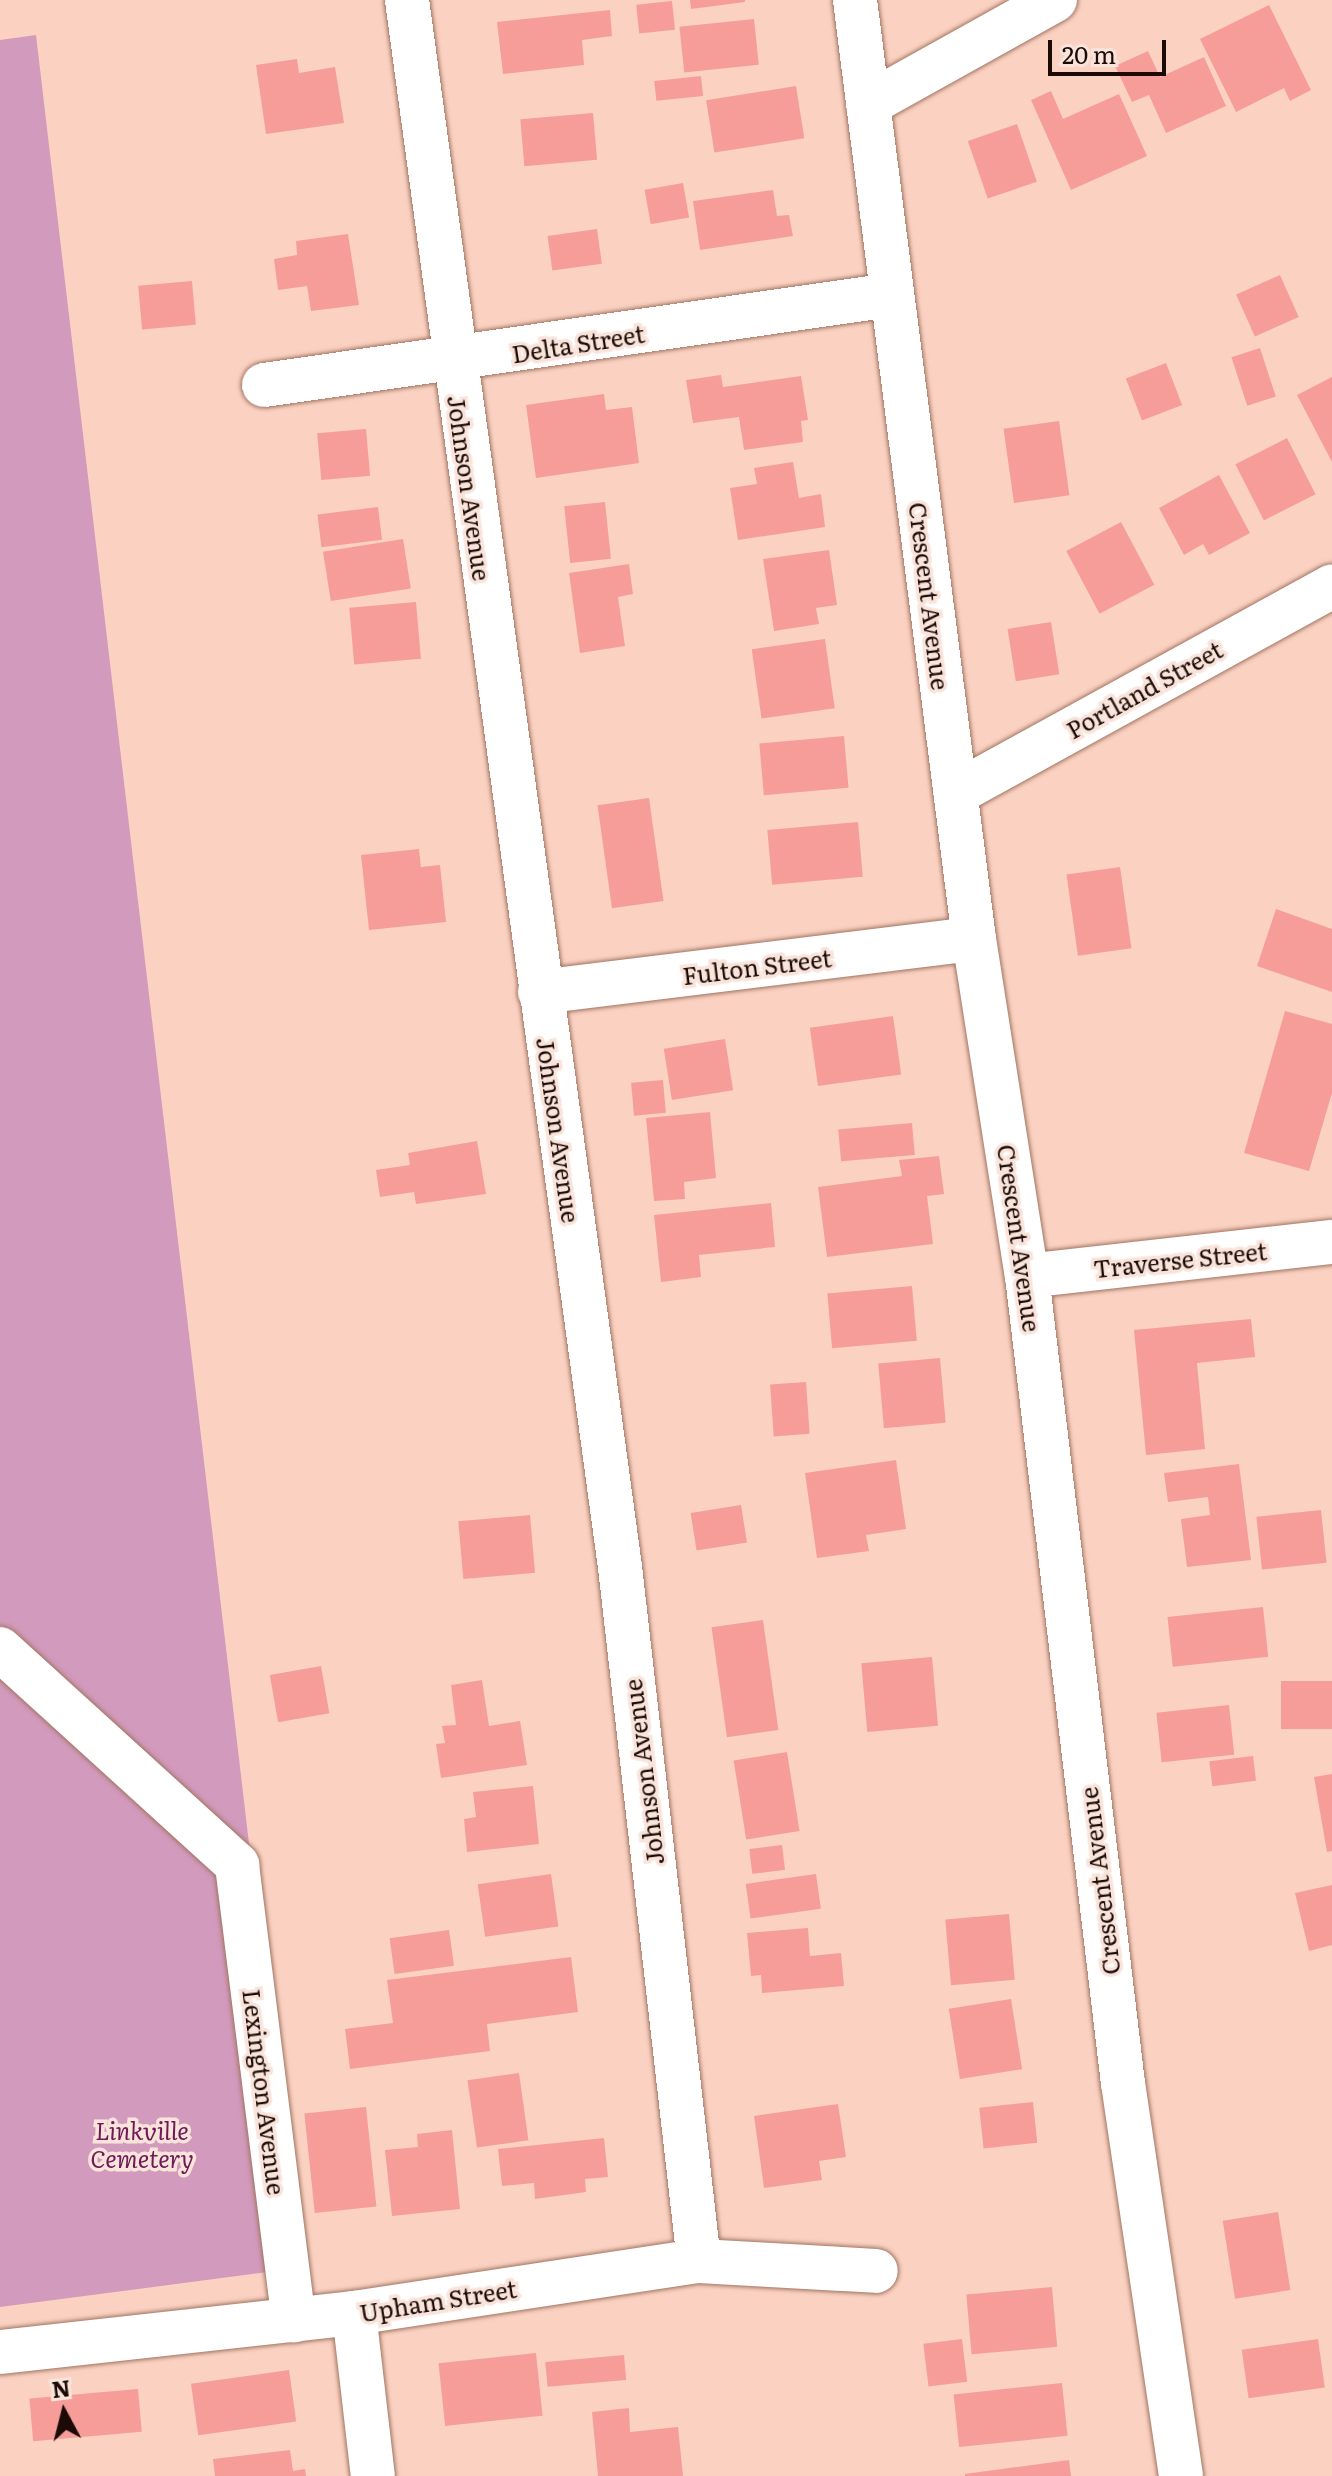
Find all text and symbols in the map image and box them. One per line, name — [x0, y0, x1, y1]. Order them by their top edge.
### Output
scale bar — [1052, 24, 1170, 74]
text: 20 m — [1062, 36, 1116, 71]
street label: Delta Street — [510, 318, 646, 368]
street label: Johnson Avenue — [443, 393, 497, 583]
street label: Crescent Avenue — [904, 501, 956, 691]
street label: Portland Street — [1061, 634, 1227, 744]
street label: Fulton Street — [681, 943, 833, 989]
street label: Johnson Avenue — [532, 1035, 586, 1225]
street label: Crescent Avenue — [993, 1142, 1047, 1334]
street label: Traverse Street — [1092, 1236, 1268, 1282]
street label: Johnson Avenue — [617, 1677, 669, 1867]
street label: Crescent Avenue — [1073, 1786, 1125, 1976]
street label: Lexington Avenue — [238, 1988, 292, 2196]
park label: Linkville Cemetery — [90, 2116, 194, 2172]
street label: Upham Street — [357, 2273, 519, 2327]
text: N — [50, 2370, 72, 2405]
north arrow — [24, 2372, 104, 2452]

